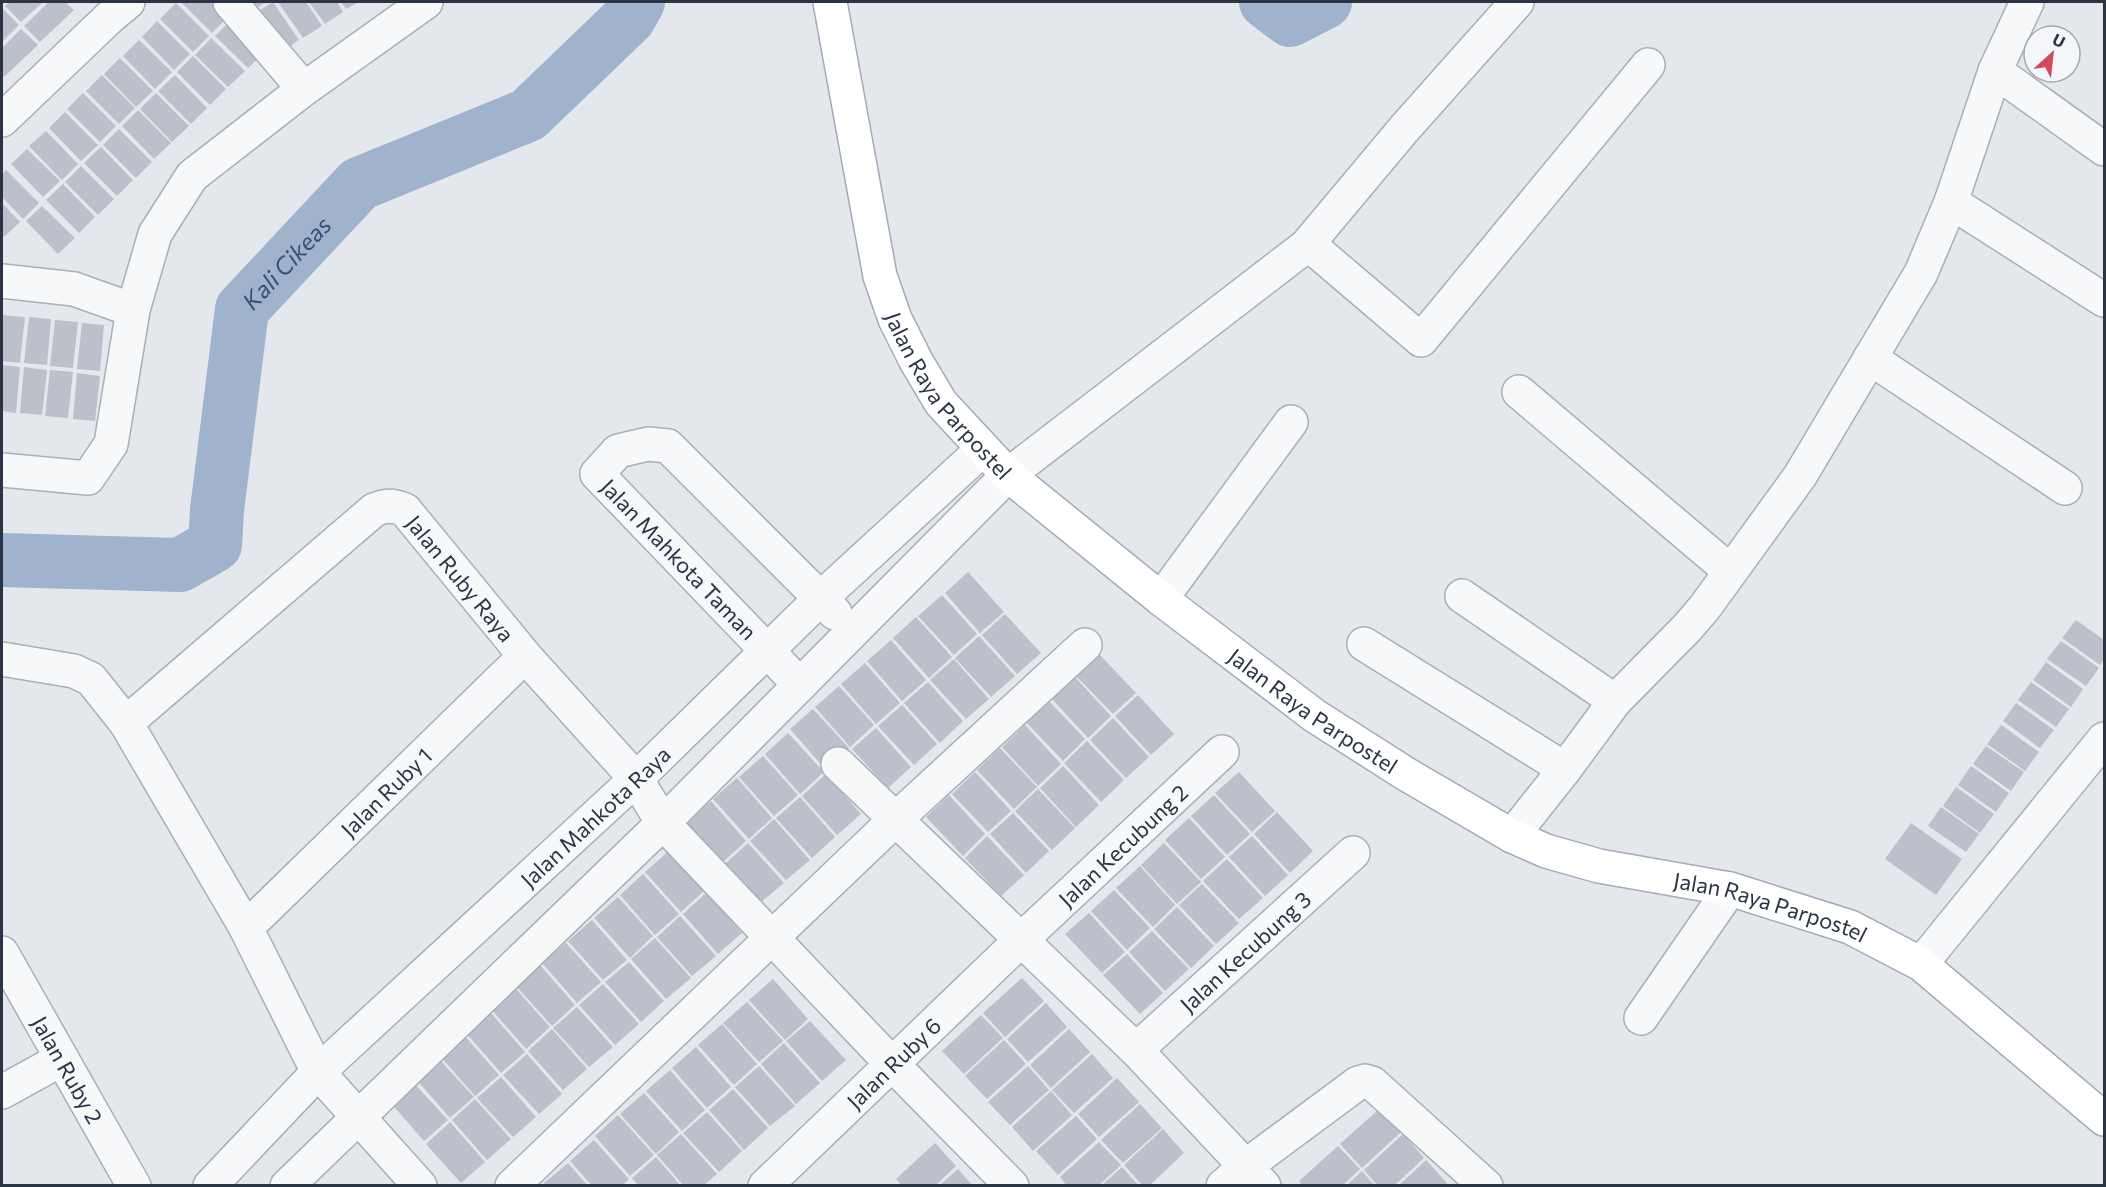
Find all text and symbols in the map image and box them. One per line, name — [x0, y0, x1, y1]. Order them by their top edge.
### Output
north arrow — [2022, 24, 2082, 84]
text: U — [2050, 29, 2069, 51]
water label: Kali Cikeas — [235, 210, 336, 315]
street label: Jalan Raya Parpostel — [880, 308, 1018, 484]
street label: Jalan Mahkota Taman — [595, 473, 763, 645]
street label: Jalan Ruby Raya — [401, 509, 521, 647]
street label: Jalan Raya Parpostel — [1223, 642, 1403, 779]
street label: Jalan Mahkota Raya — [514, 740, 675, 892]
street label: Jalan Ruby 1 — [334, 742, 437, 842]
street label: Jalan Kecubung 2 — [1052, 778, 1193, 912]
street label: Jalan Raya Parpostel — [1672, 866, 1872, 947]
street label: Jalan Kecubung 3 — [1174, 885, 1316, 1017]
street label: Jalan Ruby 2 — [27, 1011, 109, 1128]
street label: Jalan Ruby 6 — [841, 1011, 946, 1114]

